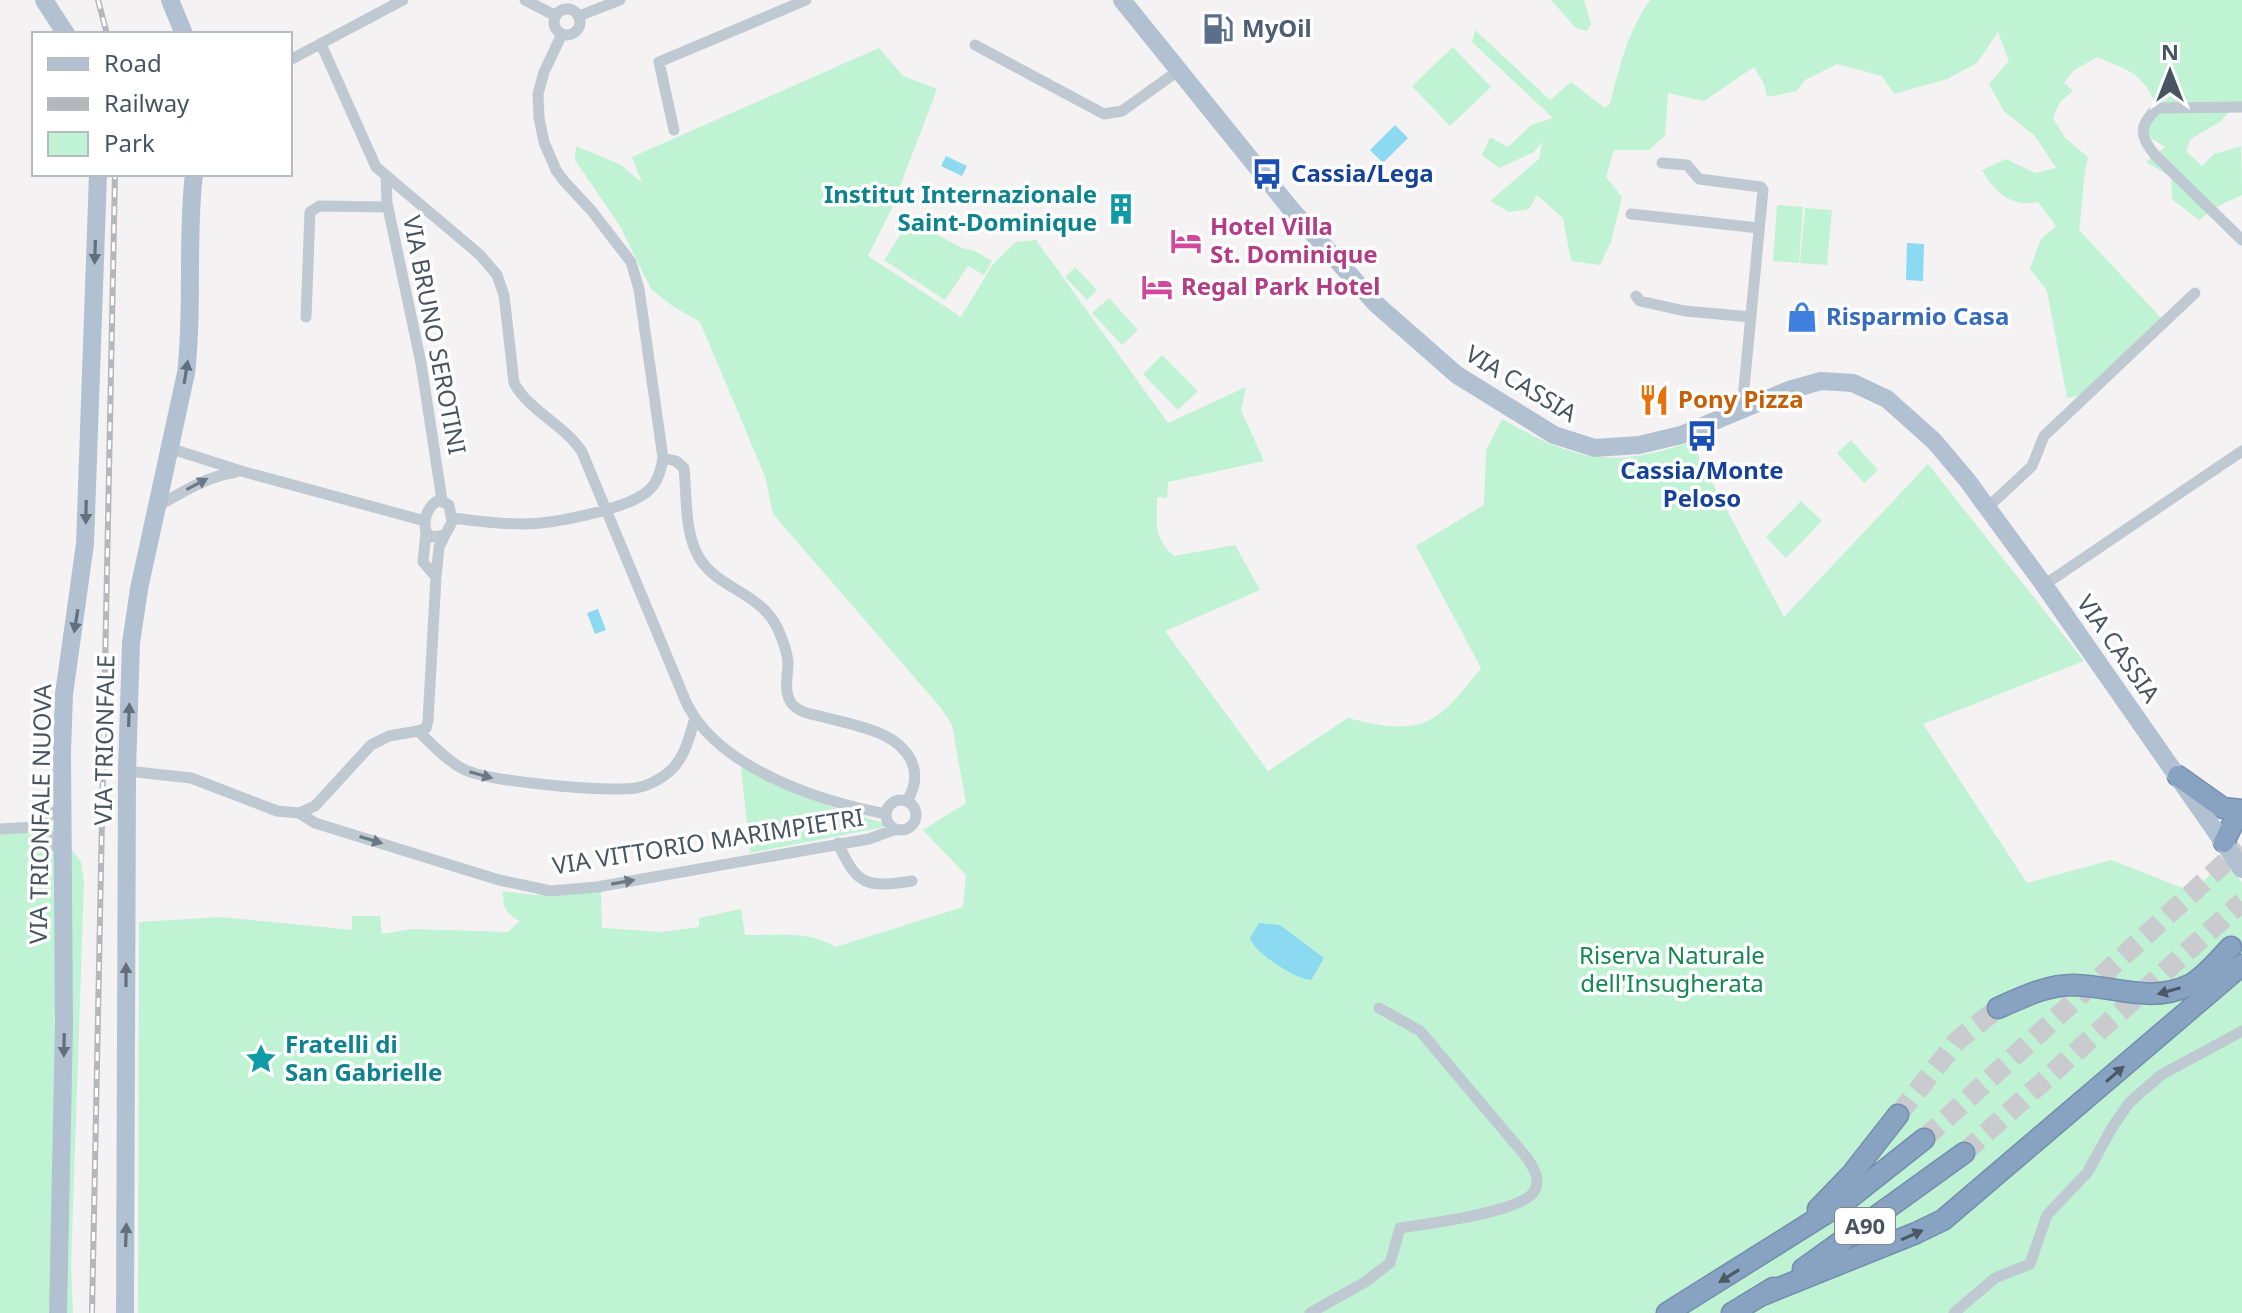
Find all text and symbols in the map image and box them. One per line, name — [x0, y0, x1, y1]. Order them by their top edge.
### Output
place label: MyOil — [1242, 11, 1312, 44]
fuel station icon: MyOil — [1201, 12, 1235, 46]
legend — [32, 32, 292, 176]
north arrow — [2130, 32, 2210, 112]
text: N — [2161, 36, 2179, 66]
text: Road — [104, 46, 162, 79]
text: Railway — [104, 86, 190, 119]
text: Park — [104, 126, 155, 159]
place label: Cassia/Lega — [1291, 156, 1434, 189]
bus stop icon: Cassia/Lega — [1250, 157, 1284, 191]
place label: Institut Internazionale Saint-Dominique — [824, 177, 1097, 238]
building icon: Institut Internazionale Saint-Dominique — [1104, 192, 1138, 226]
place label: Hotel Villa St. Dominique — [1210, 209, 1378, 270]
street label: VIA BRUNO SEROTINI — [396, 212, 475, 457]
hotel icon: Hotel Villa St. Dominique — [1169, 224, 1203, 258]
one-way arrow — [89, 240, 102, 265]
place label: Regal Park Hotel — [1181, 269, 1380, 302]
hotel icon: Regal Park Hotel — [1140, 270, 1174, 304]
place label: Risparmio Casa — [1826, 299, 2009, 332]
shop icon: Risparmio Casa — [1785, 300, 1819, 334]
street label: VIA CASSIA — [1460, 337, 1584, 429]
one-way arrow — [180, 359, 193, 384]
place label: Pony Pizza — [1678, 382, 1804, 415]
restaurant icon: Pony Pizza — [1637, 383, 1671, 417]
bus stop icon: Cassia/Monte Peloso — [1685, 419, 1719, 453]
place label: Cassia/Monte Peloso — [1620, 453, 1784, 514]
one-way arrow — [185, 478, 208, 491]
one-way arrow — [80, 500, 92, 525]
street label: VIA CASSIA — [2070, 588, 2169, 709]
one-way arrow — [69, 609, 81, 634]
street label: VIA TRIONFALE — [86, 654, 121, 826]
street label: VIA TRIONFALE NUOVA — [21, 683, 58, 944]
one-way arrow — [122, 702, 135, 727]
one-way arrow — [469, 769, 494, 781]
street label: VIA VITTORIO MARIMPIETRI — [550, 800, 866, 881]
one-way arrow — [359, 834, 383, 847]
one-way arrow — [611, 875, 636, 888]
park label: Riserva Naturale dell'Insugherata — [1579, 938, 1765, 999]
one-way arrow — [120, 962, 132, 987]
one-way arrow — [2156, 985, 2180, 998]
place label: Fratelli di San Gabrielle — [285, 1027, 442, 1088]
one-way arrow — [57, 1033, 70, 1058]
place icon: Fratelli di San Gabrielle — [244, 1042, 278, 1076]
one-way arrow — [2105, 1066, 2125, 1083]
road number: A90 — [1835, 1208, 1895, 1244]
one-way arrow — [120, 1222, 133, 1247]
one-way arrow — [1900, 1228, 1924, 1241]
one-way arrow — [1718, 1269, 1740, 1283]

